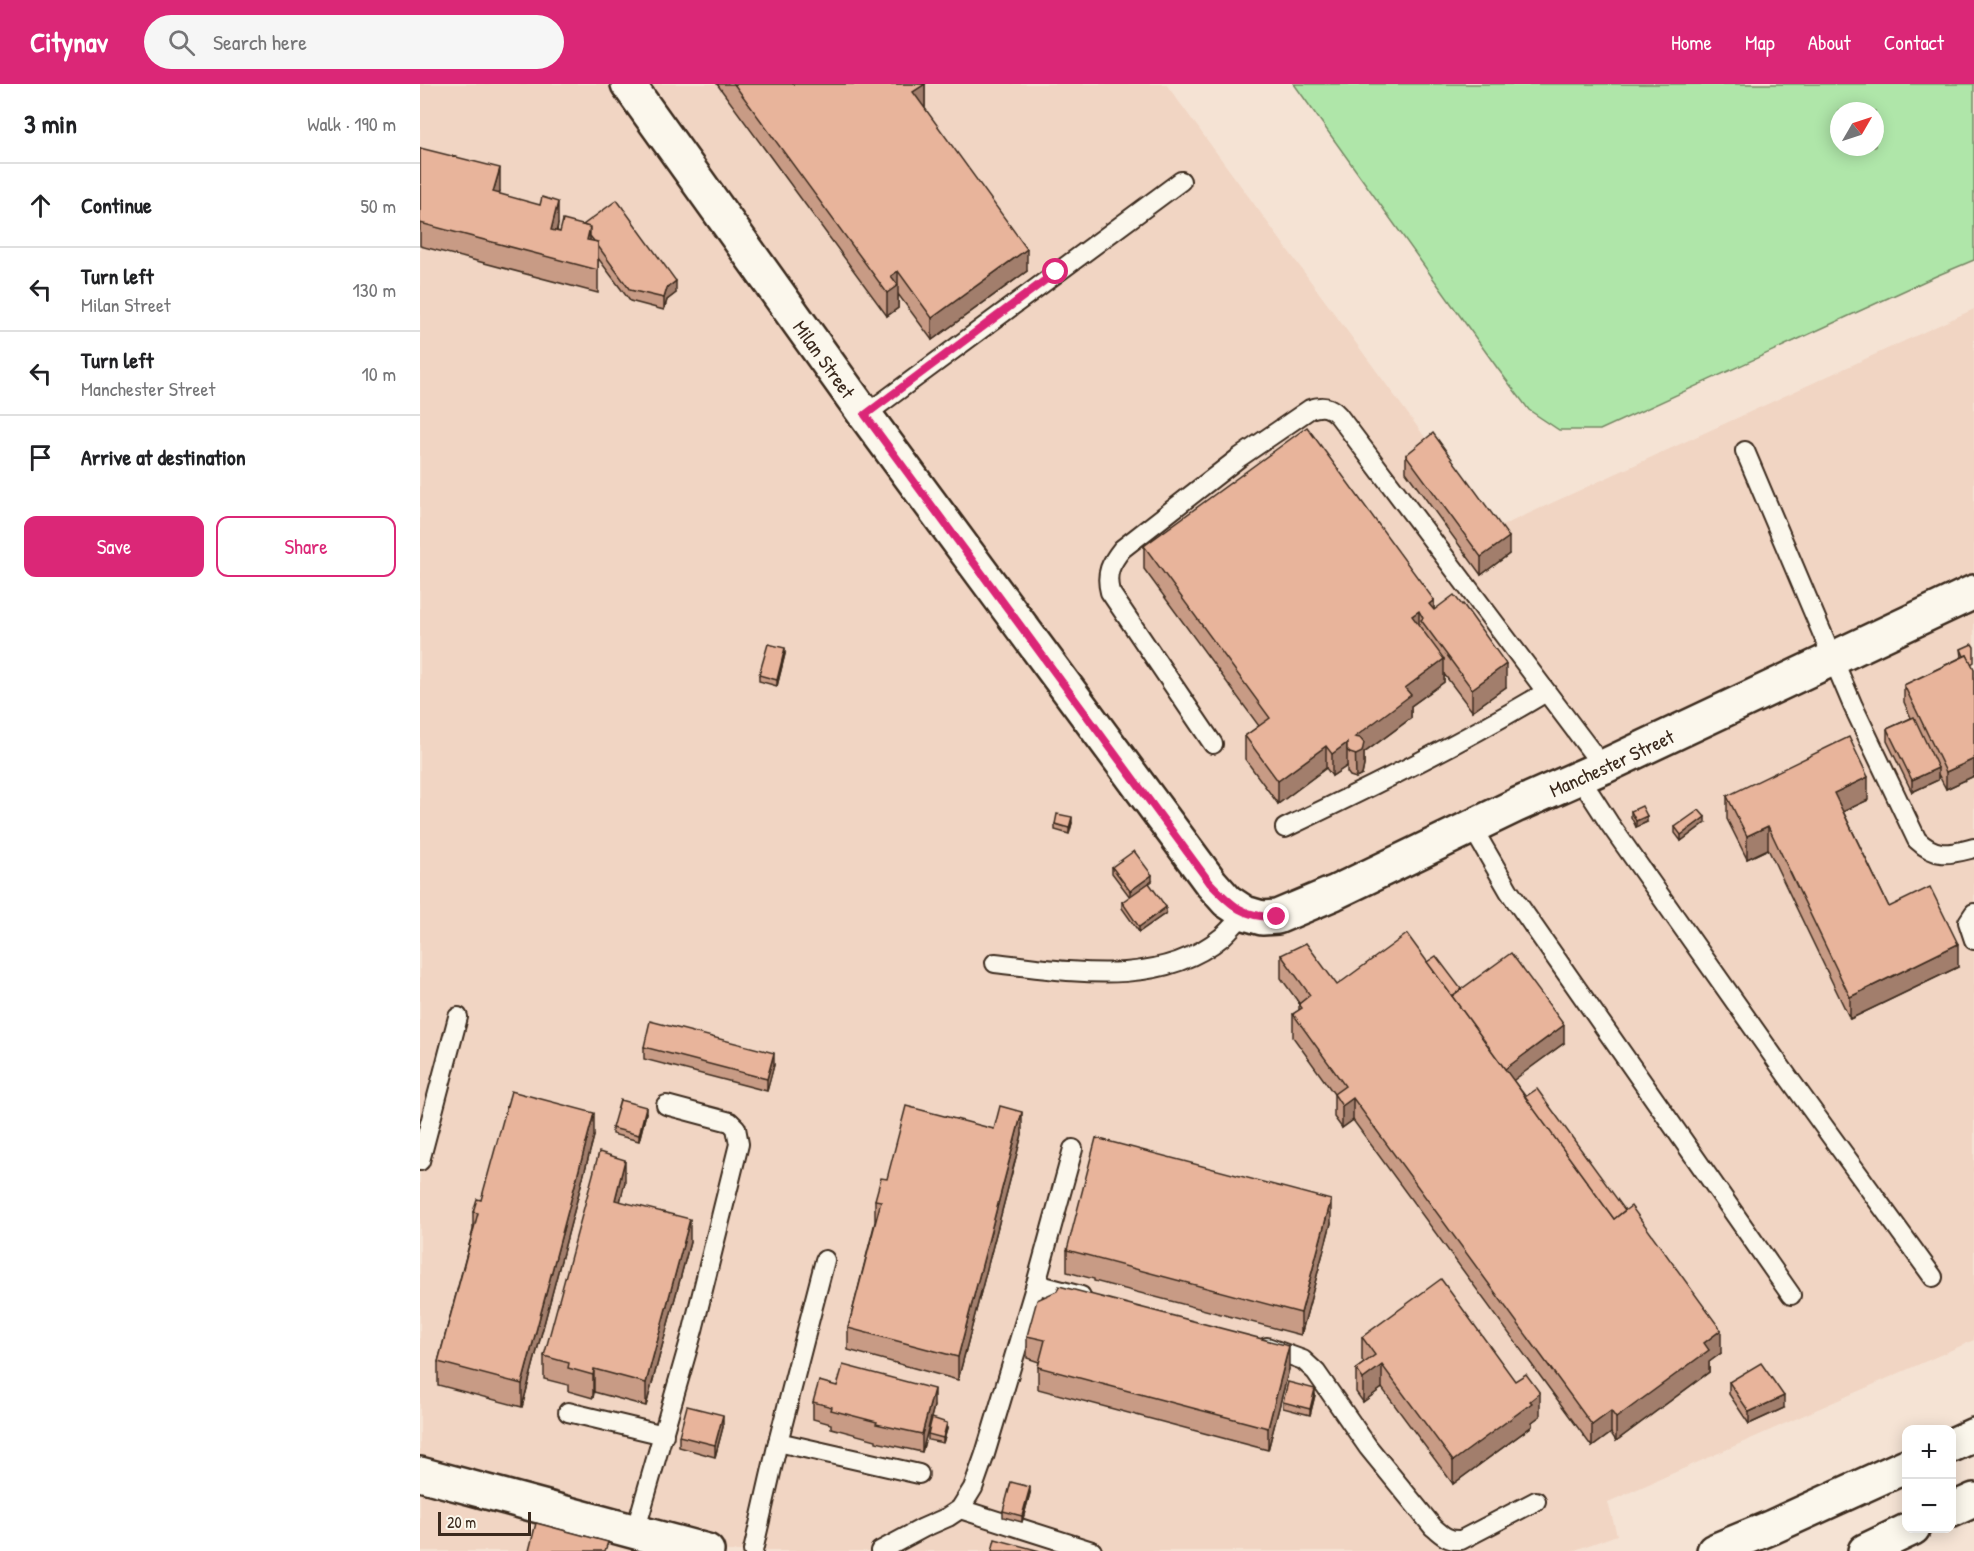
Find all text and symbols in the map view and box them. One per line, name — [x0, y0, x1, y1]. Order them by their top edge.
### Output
search box — [144, 15, 564, 69]
text: Citynav — [30, 23, 108, 61]
icon: search — [165, 26, 198, 59]
text: Search here — [213, 27, 307, 57]
text: Home — [1671, 28, 1712, 57]
text: Map — [1745, 28, 1775, 57]
text: About — [1808, 28, 1851, 57]
text: Contact — [1884, 28, 1944, 57]
north arrow — [1830, 102, 1884, 156]
text: 3 min — [24, 106, 77, 141]
text: Walk · 190 m — [307, 110, 396, 137]
icon: ahead — [24, 189, 57, 222]
text: Continue — [81, 190, 152, 220]
text: 50 m — [360, 192, 396, 219]
route start — [1042, 258, 1068, 284]
text: Turn left — [81, 261, 154, 291]
icon: left — [24, 273, 57, 306]
text: 130 m — [353, 276, 396, 303]
text: Milan Street — [81, 291, 171, 318]
street label: Milan Street — [788, 314, 863, 404]
text: Turn left — [81, 345, 154, 375]
icon: left — [24, 357, 57, 390]
text: 10 m — [362, 360, 396, 387]
text: Manchester Street — [81, 375, 215, 402]
icon: arrive — [24, 441, 57, 474]
text: Arrive at destination — [81, 442, 246, 472]
button: Save — [24, 516, 204, 577]
button: Share — [216, 516, 396, 577]
street label: Manchester Street — [1545, 722, 1679, 803]
route end — [1263, 903, 1289, 929]
map controls — [1902, 1425, 1956, 1533]
button: + — [1902, 1425, 1956, 1479]
button: − — [1902, 1479, 1956, 1533]
scale bar — [438, 1509, 531, 1536]
text: 20 m — [447, 1511, 476, 1533]

